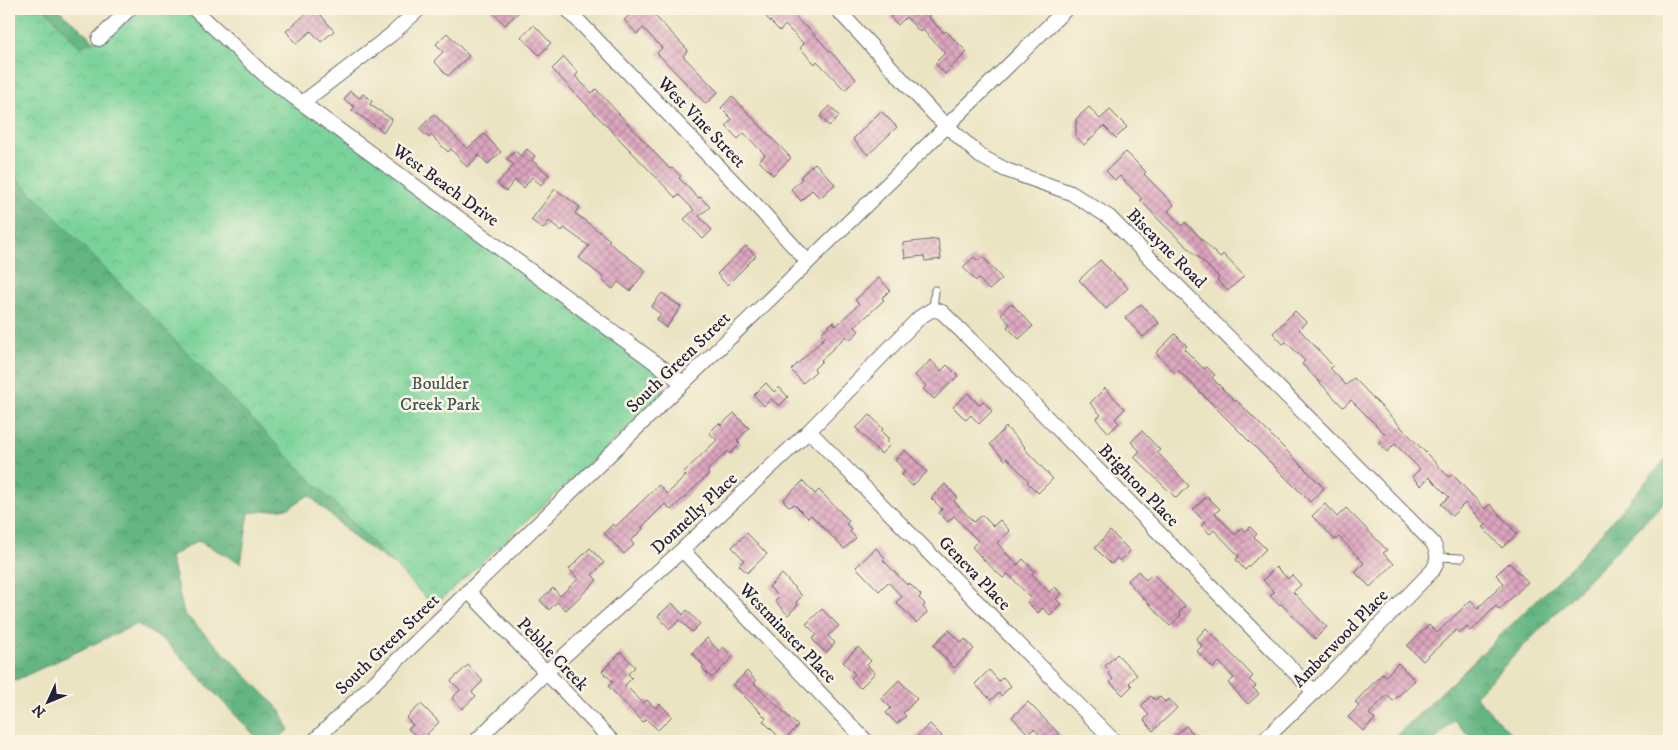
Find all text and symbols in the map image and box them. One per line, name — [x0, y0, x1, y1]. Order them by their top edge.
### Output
street label: West Vine Street — [652, 72, 750, 173]
street label: West Beach Drive — [387, 139, 503, 232]
street label: Biscayne Road — [1122, 204, 1211, 293]
street label: South Green Street — [622, 307, 735, 418]
park label: Boulder Creek Park — [400, 373, 480, 416]
street label: Brighton Place — [1093, 440, 1183, 532]
street label: Donnelly Place — [647, 468, 742, 559]
street label: Geneva Place — [933, 532, 1015, 615]
street label: Westminster Place — [733, 578, 841, 688]
street label: Amberwood Place — [1288, 585, 1393, 692]
street label: South Green Street — [331, 589, 444, 700]
street label: Pebble Creek — [512, 613, 593, 696]
north arrow — [22, 678, 72, 728]
text: N — [29, 700, 50, 721]

